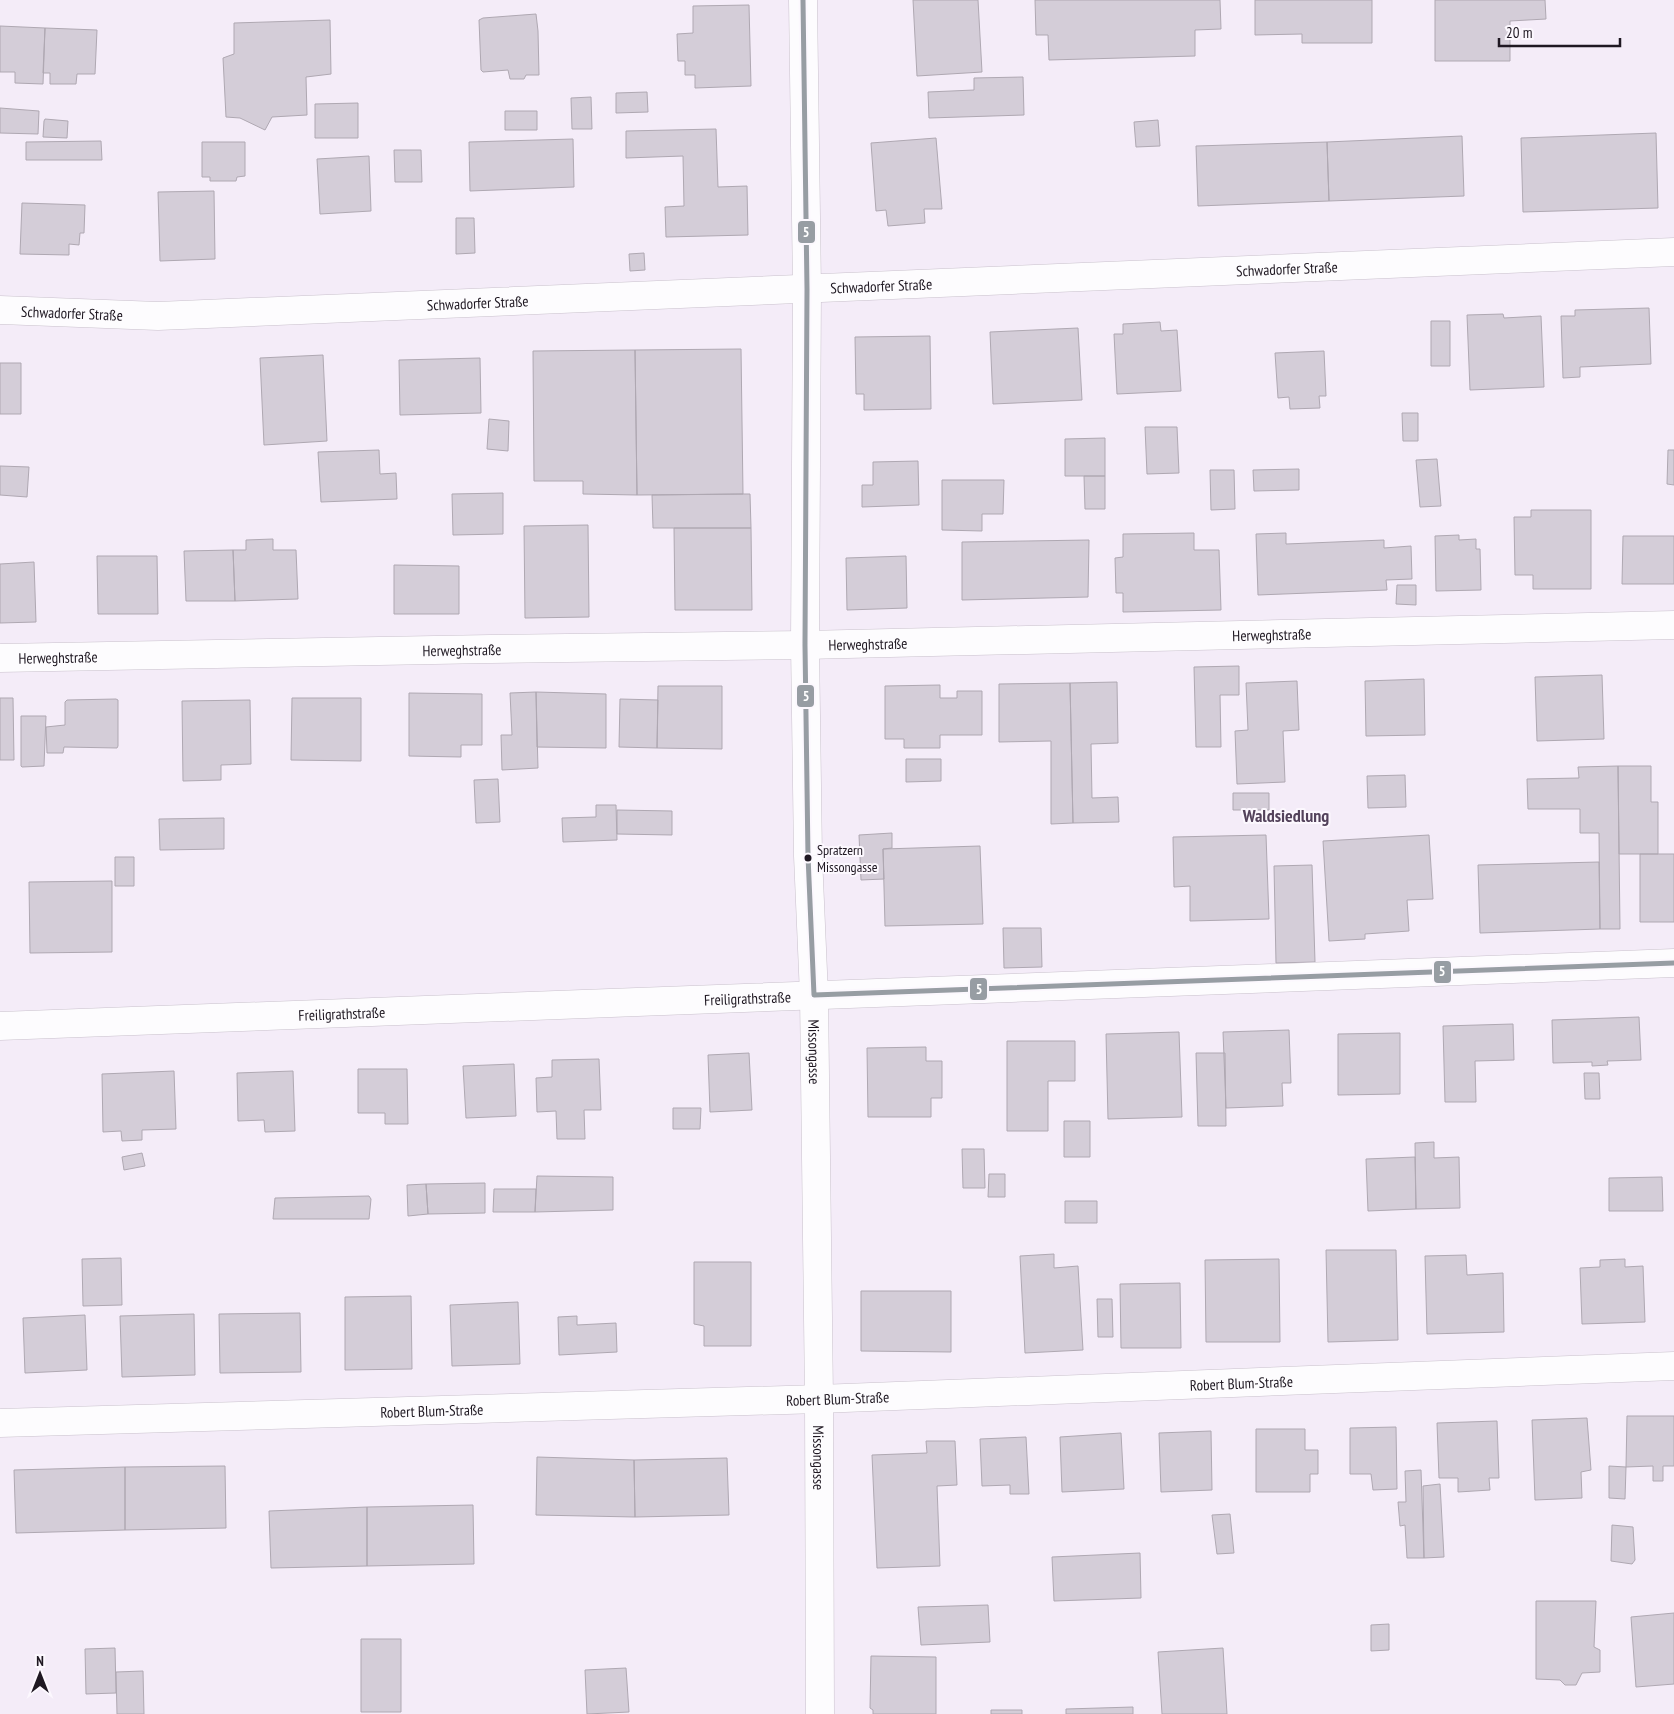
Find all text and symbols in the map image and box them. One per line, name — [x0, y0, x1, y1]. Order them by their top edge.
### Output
scale bar — [1499, 15, 1620, 47]
text: 20 m — [1506, 23, 1532, 42]
line badge: 5 — [797, 220, 816, 244]
text: 5 — [803, 223, 809, 241]
street label: Schwadorfer Straße — [1236, 257, 1338, 280]
street label: Schwadorfer Straße — [830, 274, 933, 297]
street label: Schwadorfer Straße — [426, 291, 529, 314]
street label: Schwadorfer Straße — [21, 301, 123, 324]
street label: Herweghstraße — [1232, 624, 1312, 645]
street label: Herweghstraße — [828, 633, 908, 654]
street label: Herweghstraße — [422, 639, 502, 660]
street label: Herweghstraße — [18, 647, 98, 667]
line badge: 5 — [796, 684, 815, 708]
text: 5 — [803, 687, 809, 705]
district label: Waldsiedlung — [1242, 804, 1329, 827]
place label: Spratzern Missongasse — [817, 841, 878, 876]
marker: Spratzern Missongasse — [803, 853, 813, 863]
line badge: 5 — [1433, 960, 1452, 984]
text: 5 — [1439, 962, 1445, 980]
line badge: 5 — [969, 977, 988, 1001]
text: 5 — [976, 980, 982, 998]
street label: Freiligrathstraße — [704, 987, 791, 1009]
street label: Freiligrathstraße — [298, 1002, 385, 1024]
street label: Missongasse — [805, 1019, 825, 1084]
street label: Robert Blum-Straße — [1189, 1371, 1293, 1394]
street label: Robert Blum-Straße — [786, 1387, 890, 1409]
street label: Robert Blum-Straße — [380, 1399, 484, 1421]
street label: Missongasse — [810, 1425, 829, 1490]
north arrow — [15, 1649, 65, 1699]
text: N — [36, 1652, 44, 1670]

